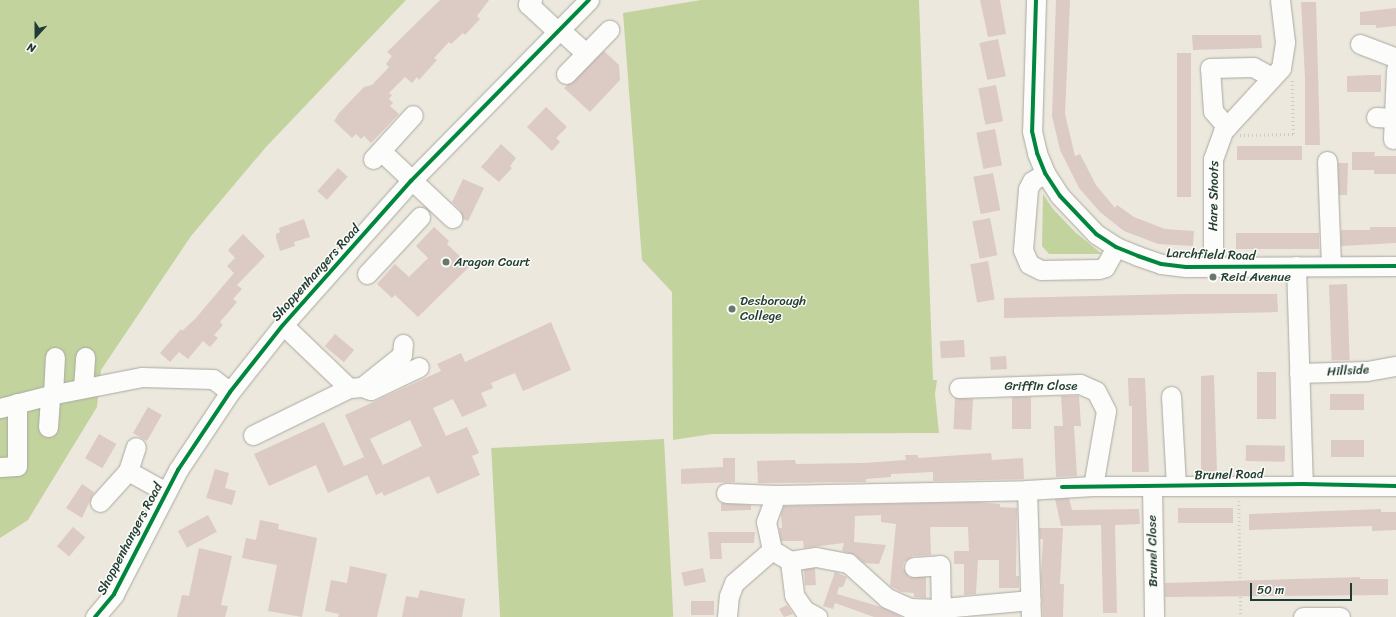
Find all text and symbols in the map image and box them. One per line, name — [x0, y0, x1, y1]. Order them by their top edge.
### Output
north arrow — [16, 16, 56, 56]
text: N — [25, 37, 38, 58]
street label: Hare Shoots — [1206, 161, 1222, 231]
street label: Shoppenhangers Road — [269, 222, 363, 324]
street label: Larchfield Road — [1166, 246, 1256, 264]
place label: Aragon Court — [454, 254, 531, 270]
marker: Aragon Court — [441, 257, 451, 267]
place label: Reid Avenue — [1221, 269, 1291, 285]
marker: Reid Avenue — [1208, 272, 1218, 282]
place label: Desborough College — [740, 294, 806, 325]
marker: Desborough College — [727, 304, 737, 314]
street label: Hillside — [1327, 362, 1369, 380]
street label: Griffin Close — [1004, 378, 1078, 394]
street label: Brunel Road — [1194, 467, 1264, 483]
street label: Shoppenhangers Road — [94, 480, 166, 598]
street label: Brunel Close — [1145, 515, 1161, 587]
scale bar — [1252, 575, 1354, 601]
text: 50 m — [1257, 579, 1284, 601]

